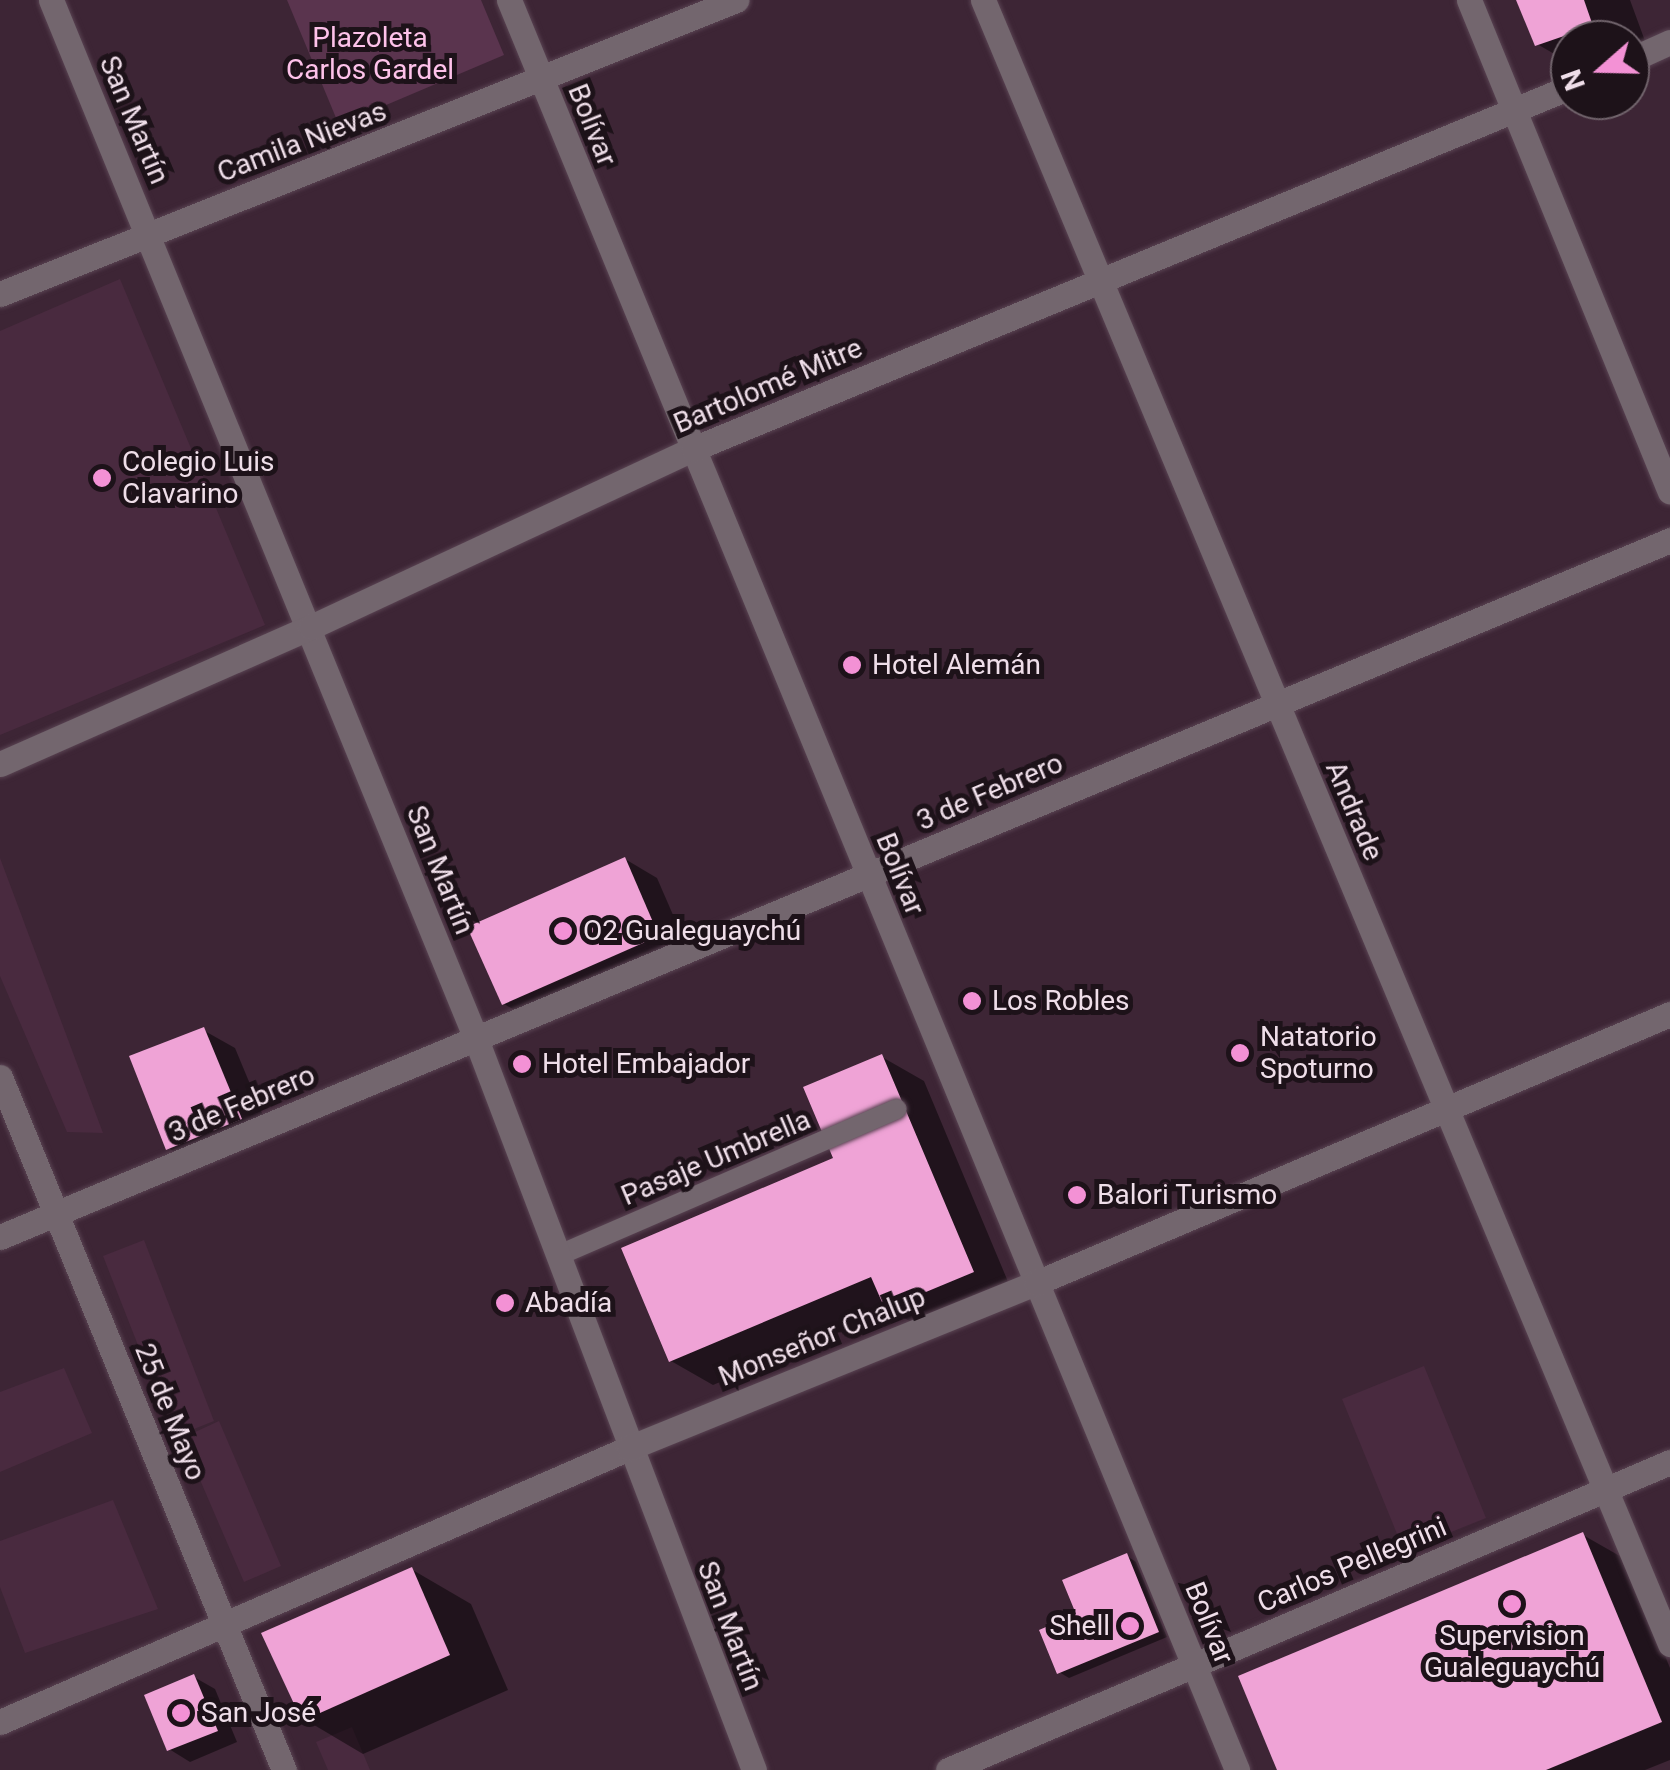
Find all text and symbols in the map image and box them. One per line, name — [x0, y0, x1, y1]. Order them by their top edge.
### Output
north arrow — [1550, 20, 1650, 120]
park label: Plazoleta Carlos Gardel — [286, 21, 454, 87]
street label: San Martín — [92, 51, 176, 189]
text: N — [1554, 65, 1592, 95]
street label: Bolívar — [560, 79, 624, 171]
street label: Camila Nievas — [213, 94, 391, 190]
street label: Bartolomé Mitre — [669, 331, 867, 441]
place label: Colegio Luis Clavarino — [122, 445, 274, 511]
marker: Colegio Luis Clavarino — [91, 467, 113, 489]
place label: Hotel Alemán — [872, 648, 1041, 682]
marker: Hotel Alemán — [841, 654, 863, 676]
street label: 3 de Febrero — [912, 746, 1068, 838]
street label: Andrade — [1318, 756, 1390, 866]
street label: San Martín — [399, 801, 481, 939]
street label: Bolívar — [868, 828, 932, 920]
place label: O2 Gualeguaychú — [583, 914, 801, 948]
marker: O2 Gualeguaychú — [552, 920, 574, 942]
place label: Los Robles — [992, 984, 1129, 1018]
marker: Los Robles — [961, 990, 983, 1012]
place label: Natatorio Spoturno — [1260, 1020, 1377, 1086]
marker: Natatorio Spoturno — [1229, 1042, 1251, 1064]
place label: Hotel Embajador — [542, 1047, 750, 1081]
marker: Hotel Embajador — [511, 1053, 533, 1075]
street label: 3 de Febrero — [164, 1058, 320, 1150]
street label: Pasaje Umbrella — [616, 1103, 816, 1213]
place label: Balori Turismo — [1097, 1178, 1278, 1212]
marker: Balori Turismo — [1066, 1184, 1088, 1206]
street label: Monseñor Chalup — [714, 1280, 930, 1394]
place label: Abadía — [525, 1286, 612, 1320]
marker: Abadía — [494, 1292, 516, 1314]
street label: 25 de Mayo — [127, 1339, 213, 1485]
street label: Carlos Pellegrini — [1252, 1510, 1452, 1620]
street label: San Martín — [690, 1557, 770, 1695]
street label: Bolívar — [1177, 1577, 1241, 1669]
marker: Supervision Gualeguaychú — [1501, 1593, 1523, 1615]
place label: Shell — [1049, 1609, 1110, 1643]
marker: Shell — [1119, 1615, 1141, 1637]
place label: Supervision Gualeguaychú — [1424, 1619, 1600, 1685]
place label: San José — [201, 1696, 316, 1730]
marker: San José — [170, 1702, 192, 1724]

